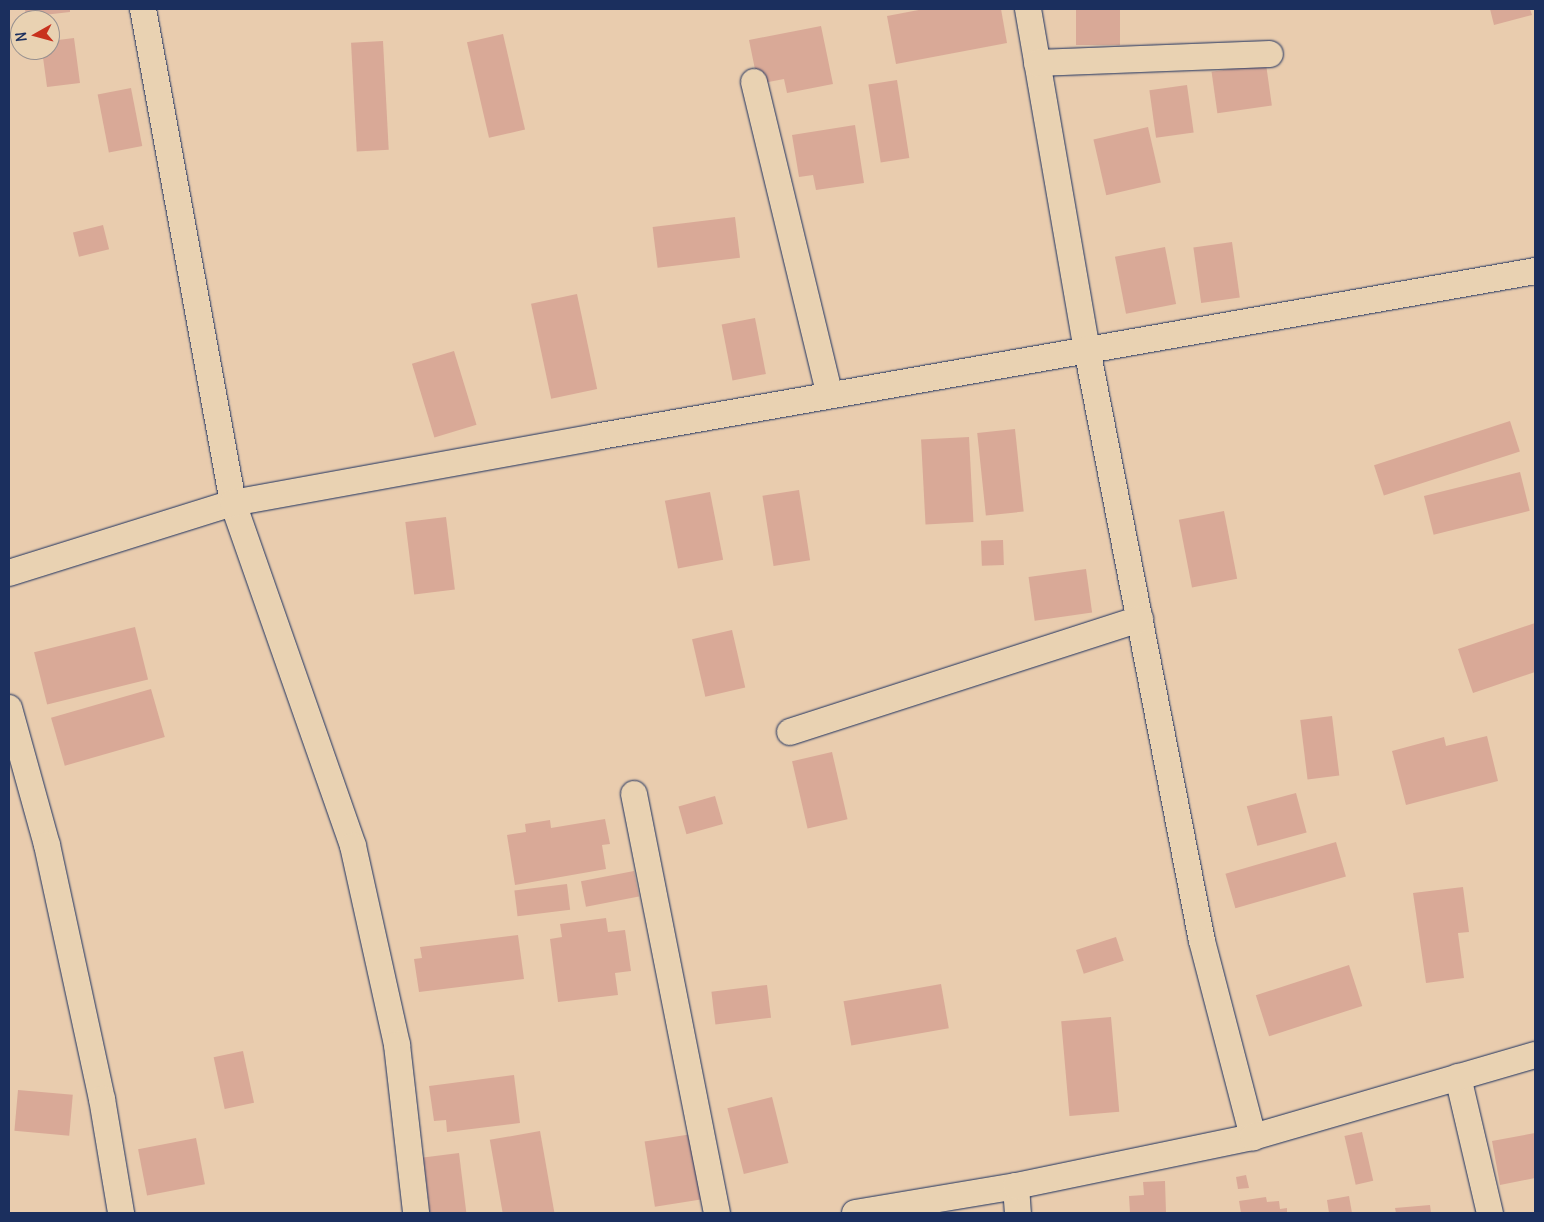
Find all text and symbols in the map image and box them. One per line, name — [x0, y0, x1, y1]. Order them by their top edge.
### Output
north arrow — [10, 10, 60, 60]
text: N — [12, 31, 31, 43]

